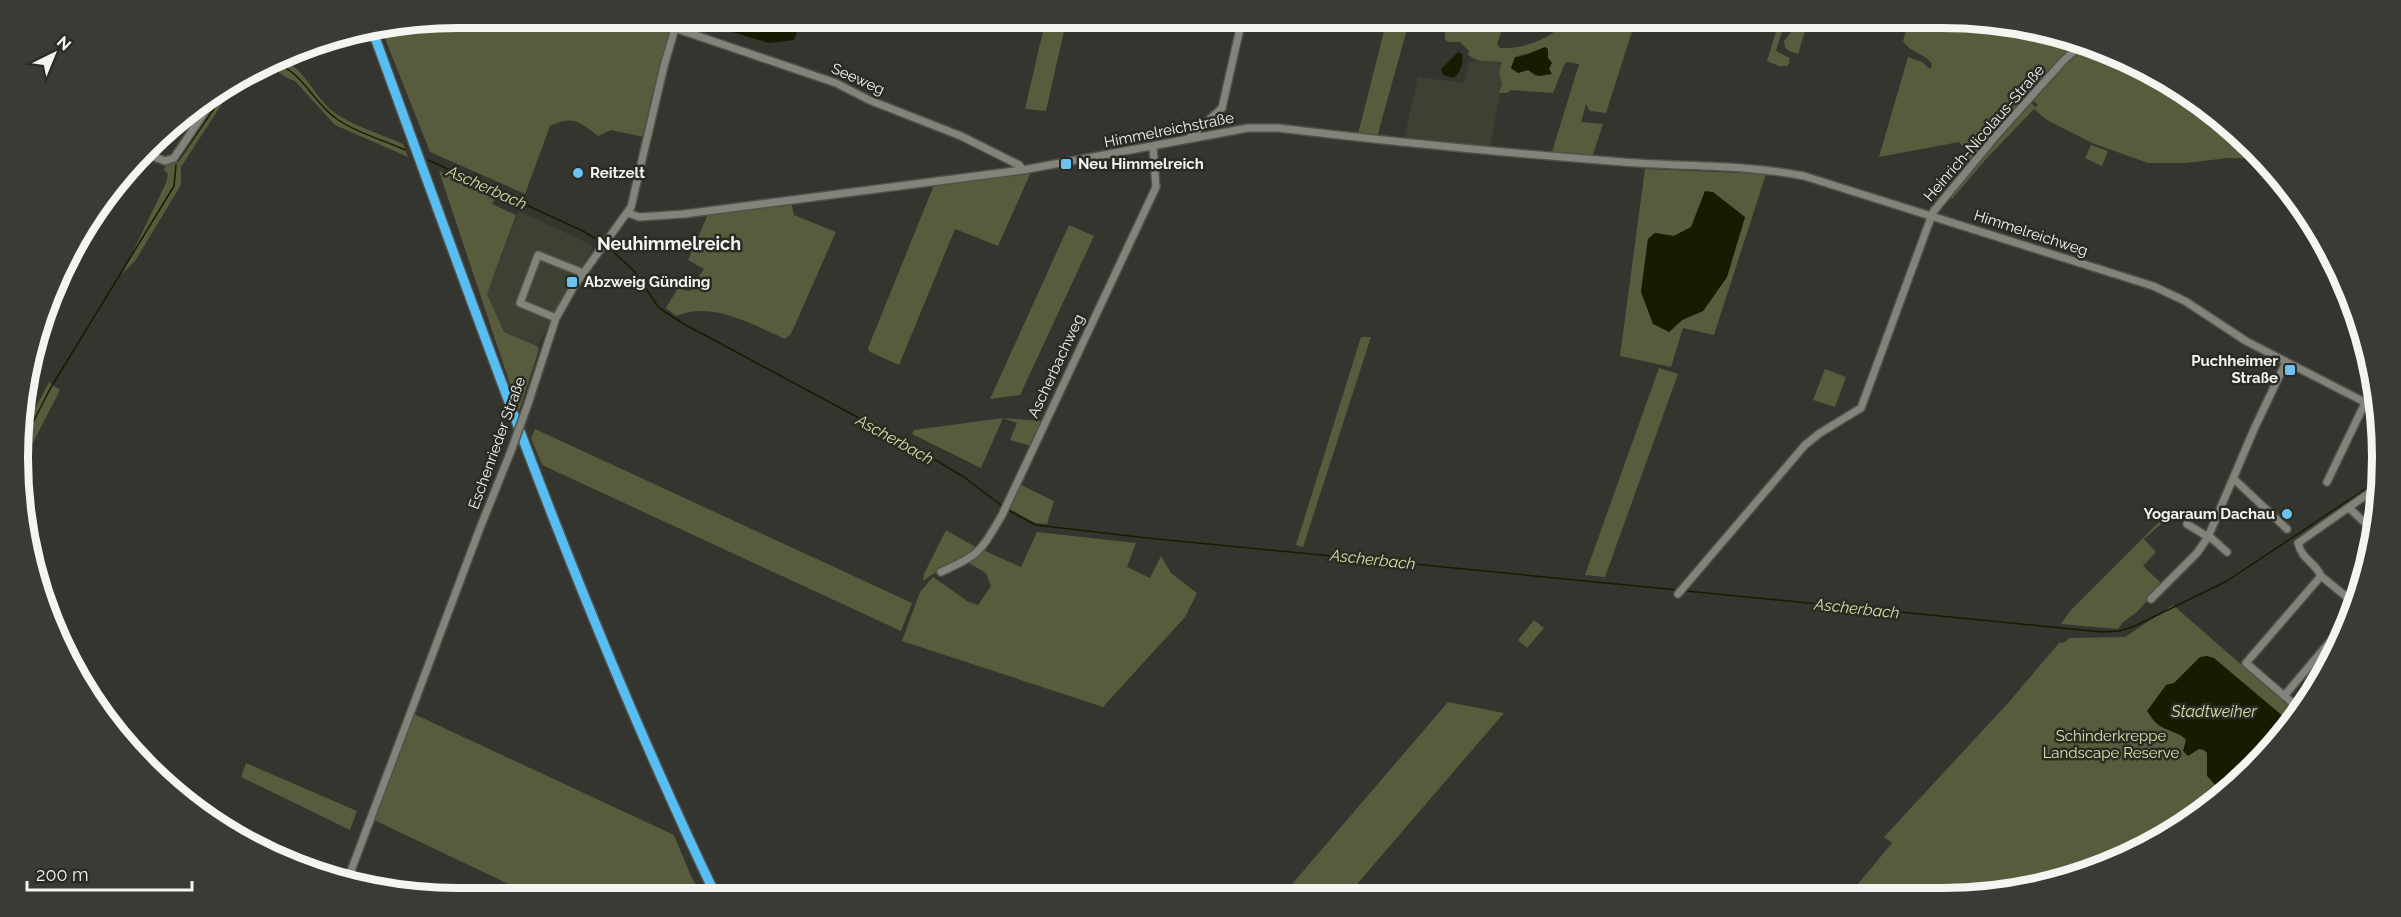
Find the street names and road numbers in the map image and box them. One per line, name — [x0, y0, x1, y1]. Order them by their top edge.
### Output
street label: Seeweg — [829, 59, 887, 99]
street label: Heinrich-Nicolaus-Straße — [1920, 61, 2048, 205]
street label: Himmelreichstraße — [1103, 109, 1236, 151]
street label: Himmelreichweg — [1972, 206, 2090, 260]
street label: Ascherbachweg — [1024, 311, 1088, 421]
street label: Eschenrieder Straße — [465, 374, 529, 512]

